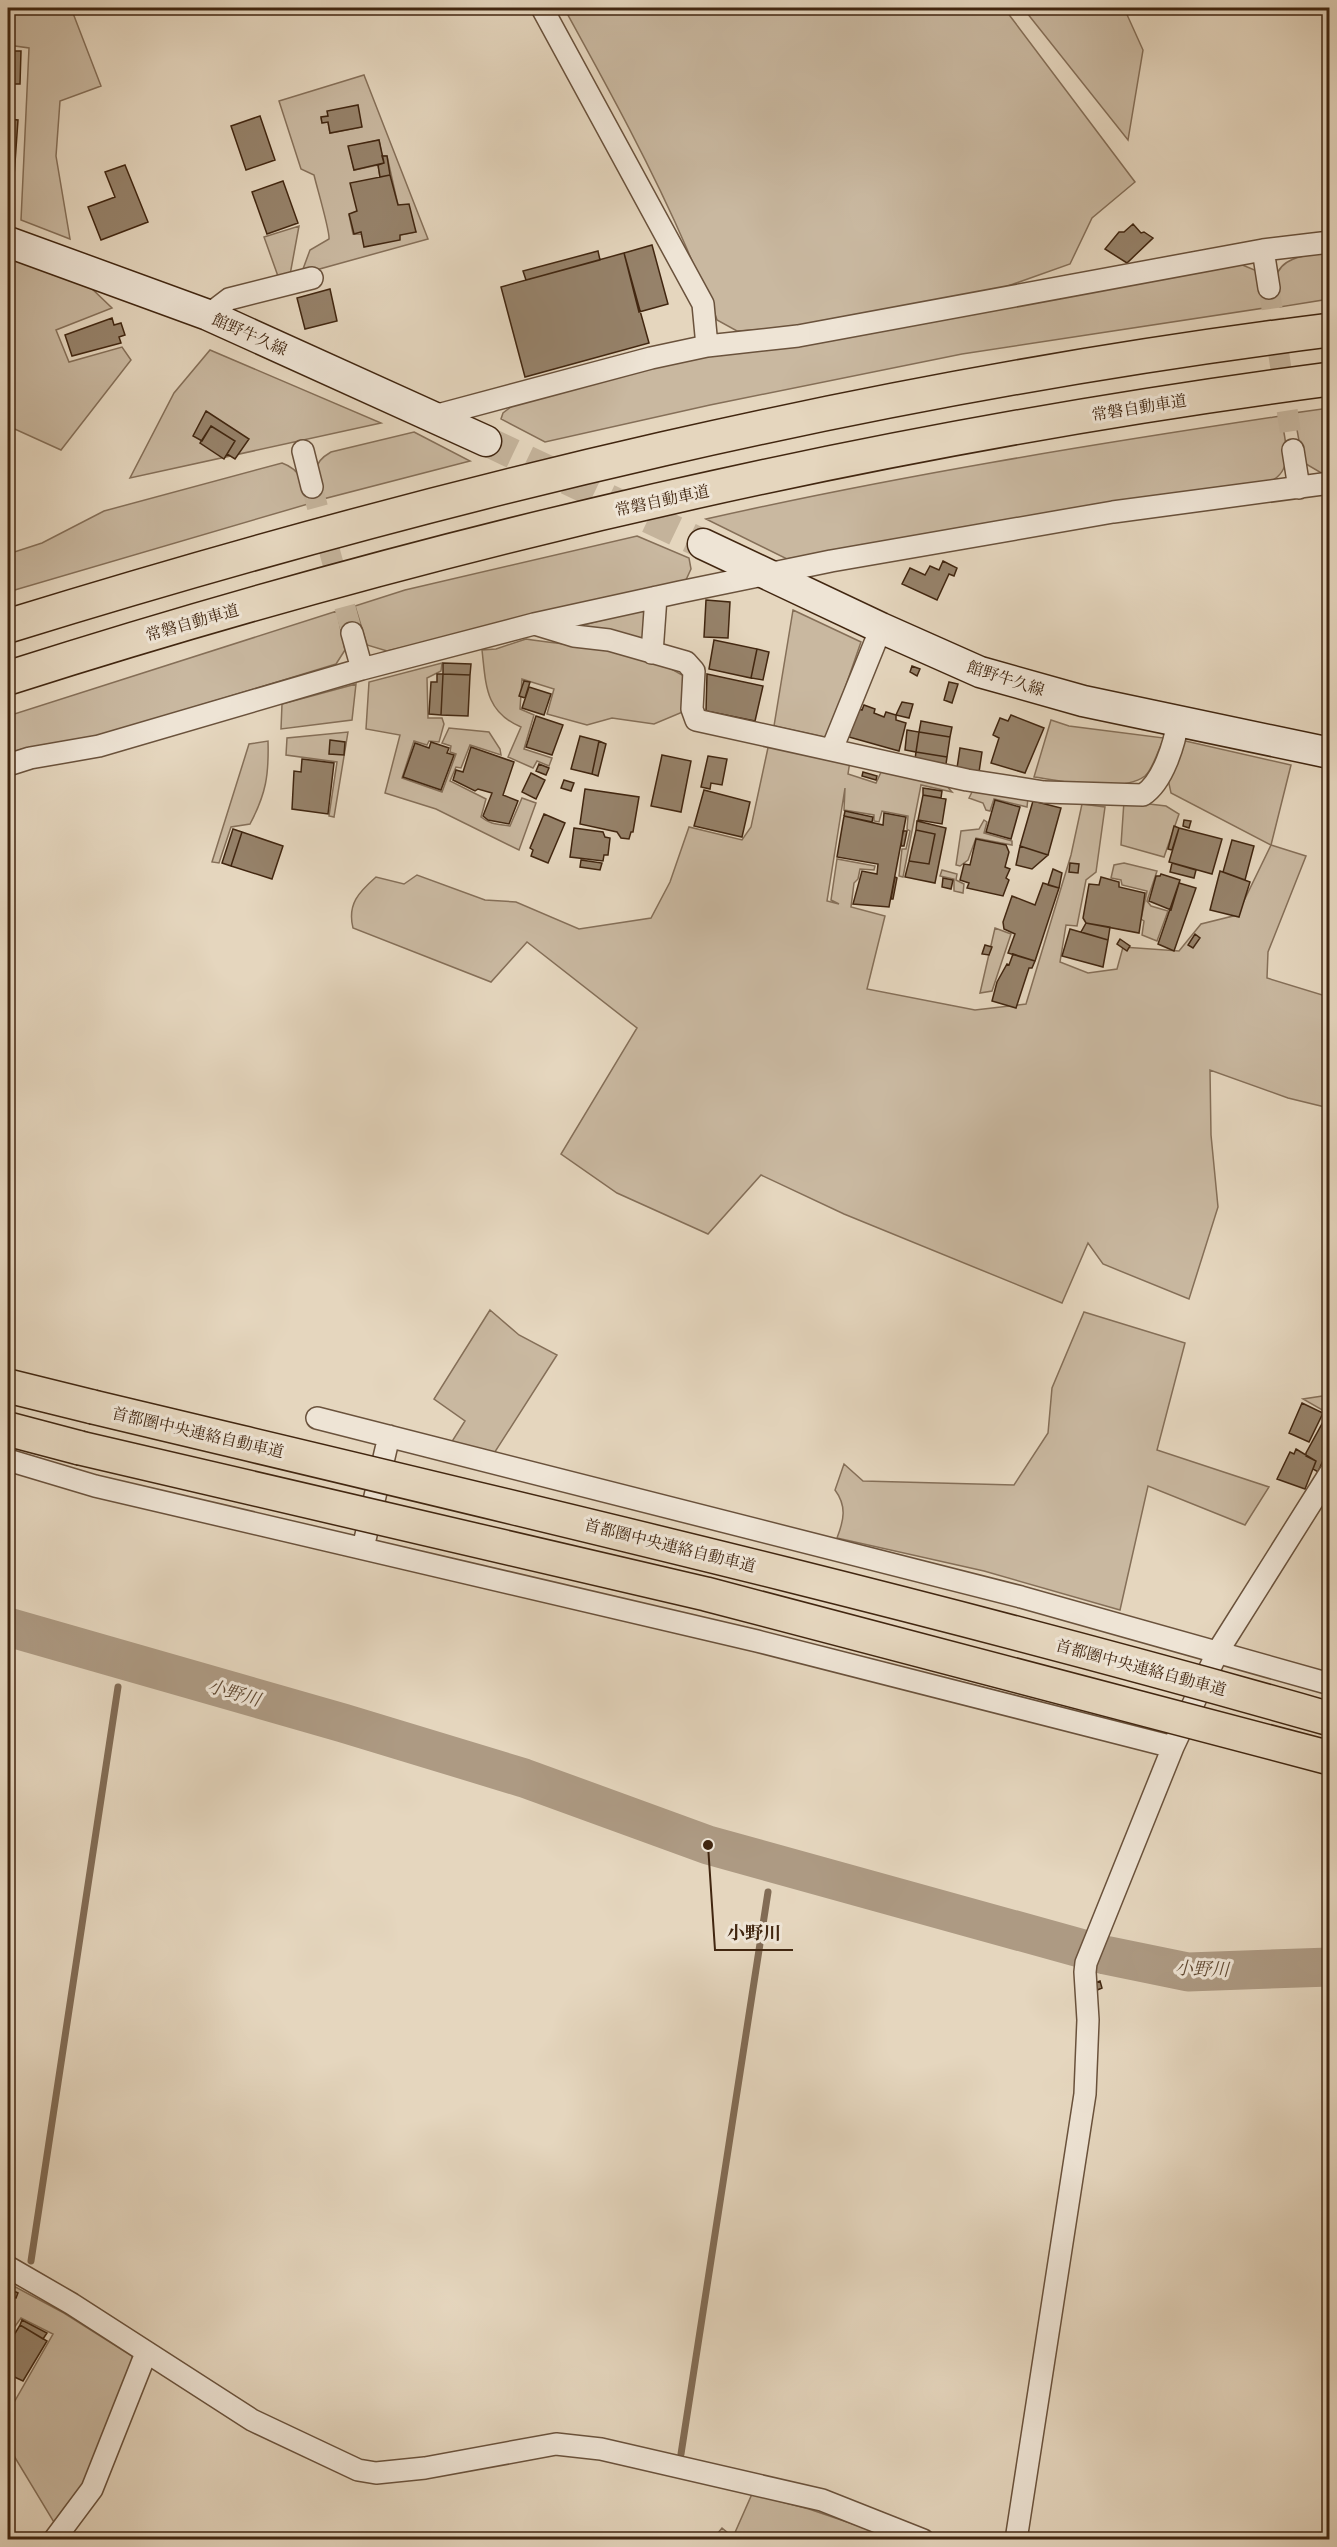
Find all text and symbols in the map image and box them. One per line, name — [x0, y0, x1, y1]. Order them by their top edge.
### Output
street label: 館野牛久線 — [209, 310, 290, 359]
street label: 常磐自動車道 — [1090, 392, 1188, 424]
street label: 常磐自動車道 — [613, 482, 711, 520]
street label: 常磐自動車道 — [144, 601, 241, 645]
street label: 館野牛久線 — [965, 658, 1047, 700]
street label: 首都圏中央連絡自動車道 — [110, 1404, 286, 1462]
street label: 首都圏中央連絡自動車道 — [582, 1516, 757, 1576]
street label: 首都圏中央連絡自動車道 — [1053, 1636, 1228, 1699]
water label: 小野川 — [205, 1677, 264, 1711]
callout: 小野川 — [715, 1914, 793, 1950]
text: 小野川 — [727, 1923, 781, 1943]
water label: 小野川 — [1175, 1959, 1231, 1980]

